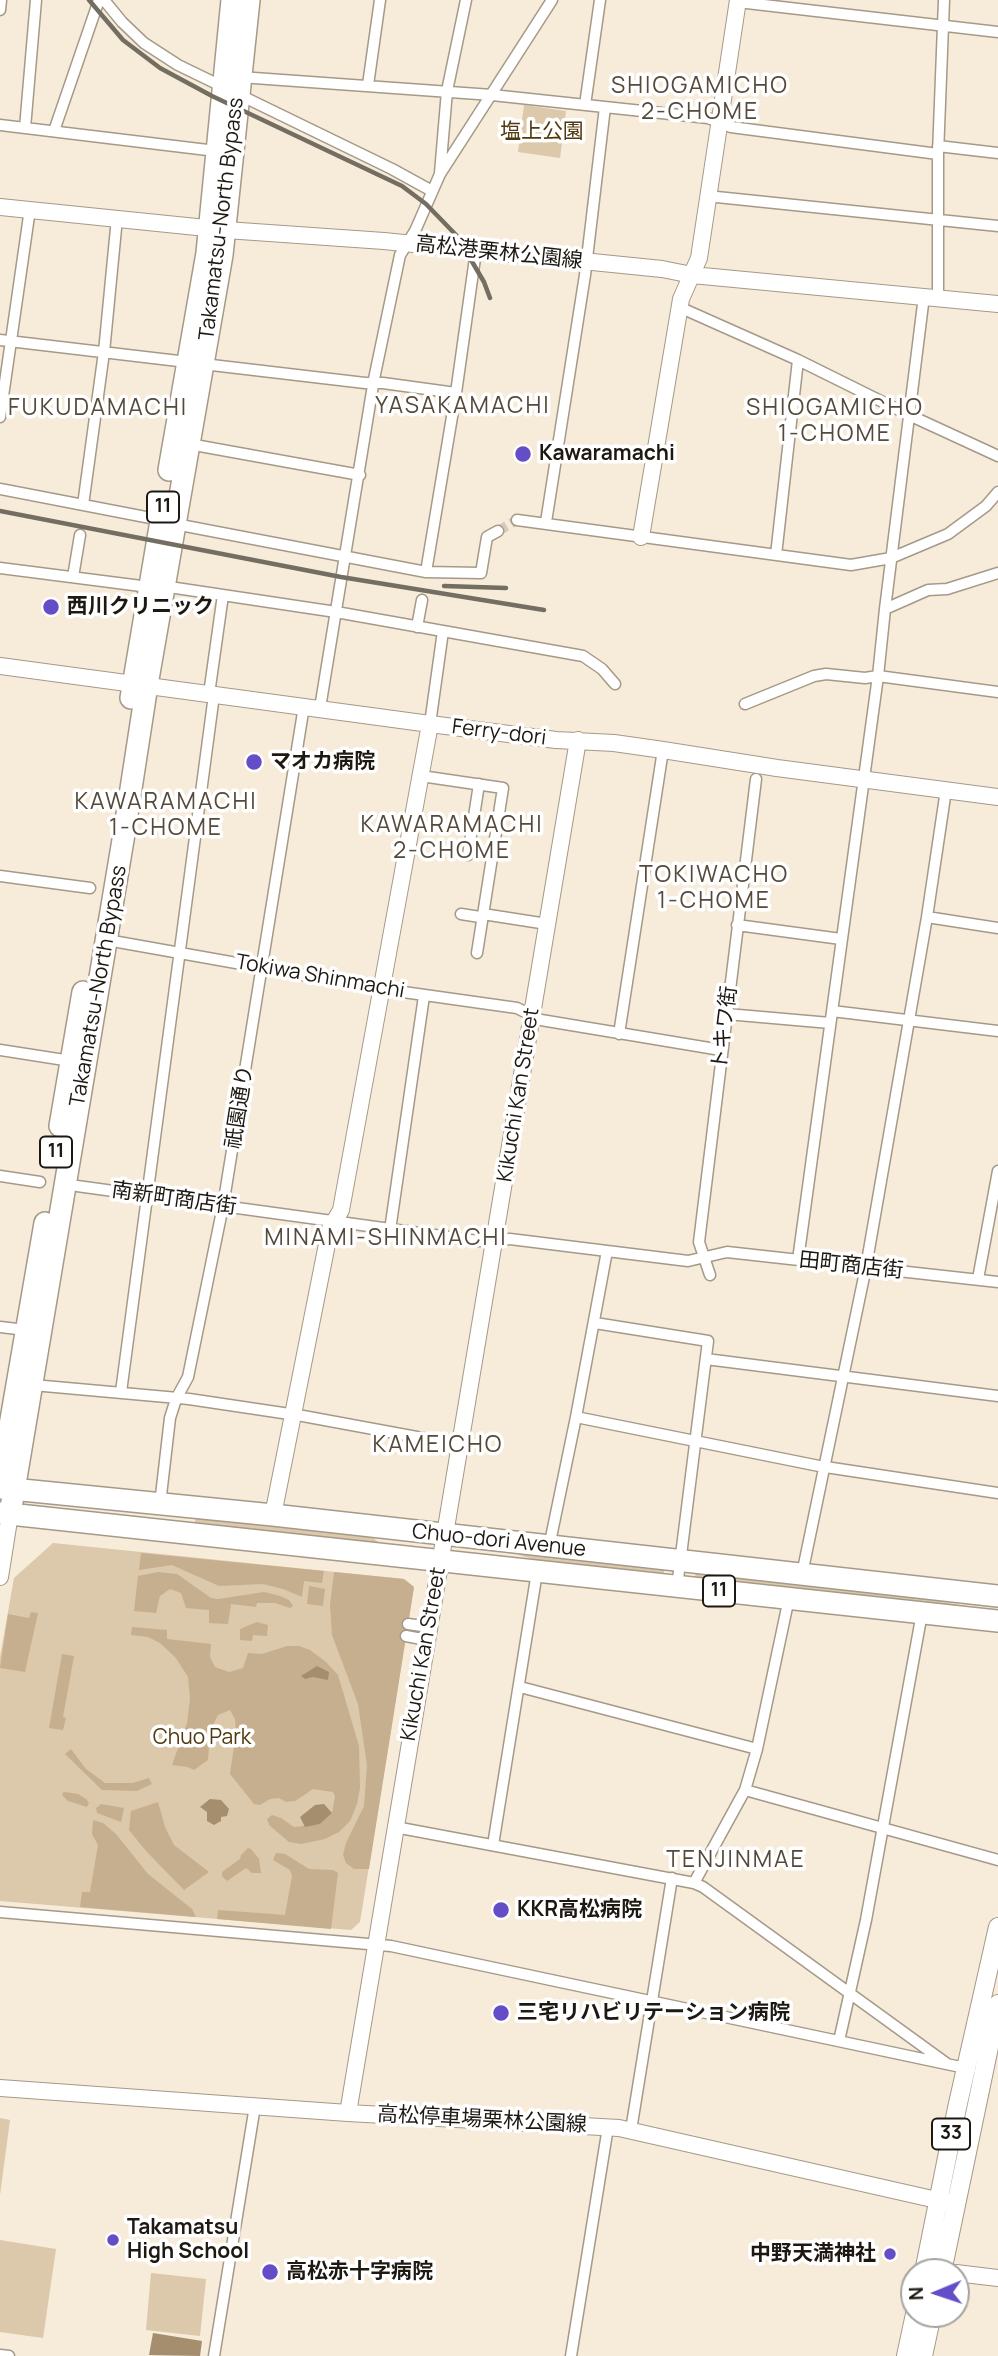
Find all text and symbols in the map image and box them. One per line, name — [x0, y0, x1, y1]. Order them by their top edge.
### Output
district label: SHIOGAMICHO 2-CHOME — [612, 73, 788, 127]
street label: Takamatsu-North Bypass — [195, 96, 249, 342]
park label: 塩上公園 — [500, 119, 584, 145]
street label: 高松港栗林公園線 — [414, 232, 584, 274]
district label: YASAKAMACHI — [377, 393, 549, 421]
district label: FUKUDAMACHI — [9, 395, 187, 423]
district label: SHIOGAMICHO 1-CHOME — [747, 395, 923, 449]
place label: Kawaramachi — [539, 441, 675, 467]
marker: Kawaramachi — [513, 444, 533, 464]
road number: 11 — [147, 492, 179, 522]
place label: 西川クリニック — [67, 594, 214, 620]
marker: 西川クリニック — [41, 597, 61, 617]
street label: Ferry-dori — [450, 715, 548, 751]
place label: マオカ病院 — [270, 749, 375, 775]
marker: マオカ病院 — [244, 752, 264, 772]
district label: KAWARAMACHI 1-CHOME — [76, 789, 256, 843]
district label: KAWARAMACHI 2-CHOME — [362, 812, 542, 866]
district label: TOKIWACHO 1-CHOME — [640, 862, 788, 916]
street label: Takamatsu-North Bypass — [65, 863, 133, 1109]
street label: Tokiwa Shinmachi — [234, 950, 406, 1004]
street label: トキワ街 — [707, 985, 743, 1071]
street label: Kikuchi Kan Street — [493, 1006, 545, 1184]
street label: 祇園通り — [221, 1064, 259, 1150]
road number: 11 — [40, 1136, 72, 1168]
street label: 南新町商店街 — [110, 1178, 238, 1220]
district label: MINAMI-SHINMACHI — [266, 1225, 506, 1253]
street label: 田町商店街 — [797, 1248, 905, 1284]
district label: KAMEICHO — [374, 1432, 502, 1460]
street label: Chuo-dori Avenue — [411, 1519, 587, 1563]
street label: Kikuchi Kan Street — [396, 1565, 452, 1743]
road number: 11 — [703, 1576, 735, 1606]
park label: Chuo Park — [153, 1725, 251, 1751]
district label: TENJINMAE — [667, 1847, 805, 1875]
place label: KKR高松病院 — [517, 1897, 642, 1923]
marker: KKR高松病院 — [491, 1900, 511, 1920]
place label: 三宅リハビリテーション病院 — [517, 2000, 790, 2026]
marker: 三宅リハビリテーション病院 — [491, 2003, 511, 2023]
street label: 高松停車場栗林公園線 — [376, 2102, 588, 2138]
road number: 33 — [932, 2118, 970, 2150]
place label: Takamatsu High School — [127, 2215, 249, 2265]
marker: Takamatsu High School — [105, 2232, 121, 2248]
place label: 中野天満神社 — [750, 2241, 876, 2267]
marker: 中野天満神社 — [882, 2246, 898, 2262]
north arrow — [900, 2258, 970, 2328]
place label: 高松赤十字病院 — [286, 2259, 433, 2285]
marker: 高松赤十字病院 — [260, 2262, 280, 2282]
text: N — [903, 2286, 929, 2301]

